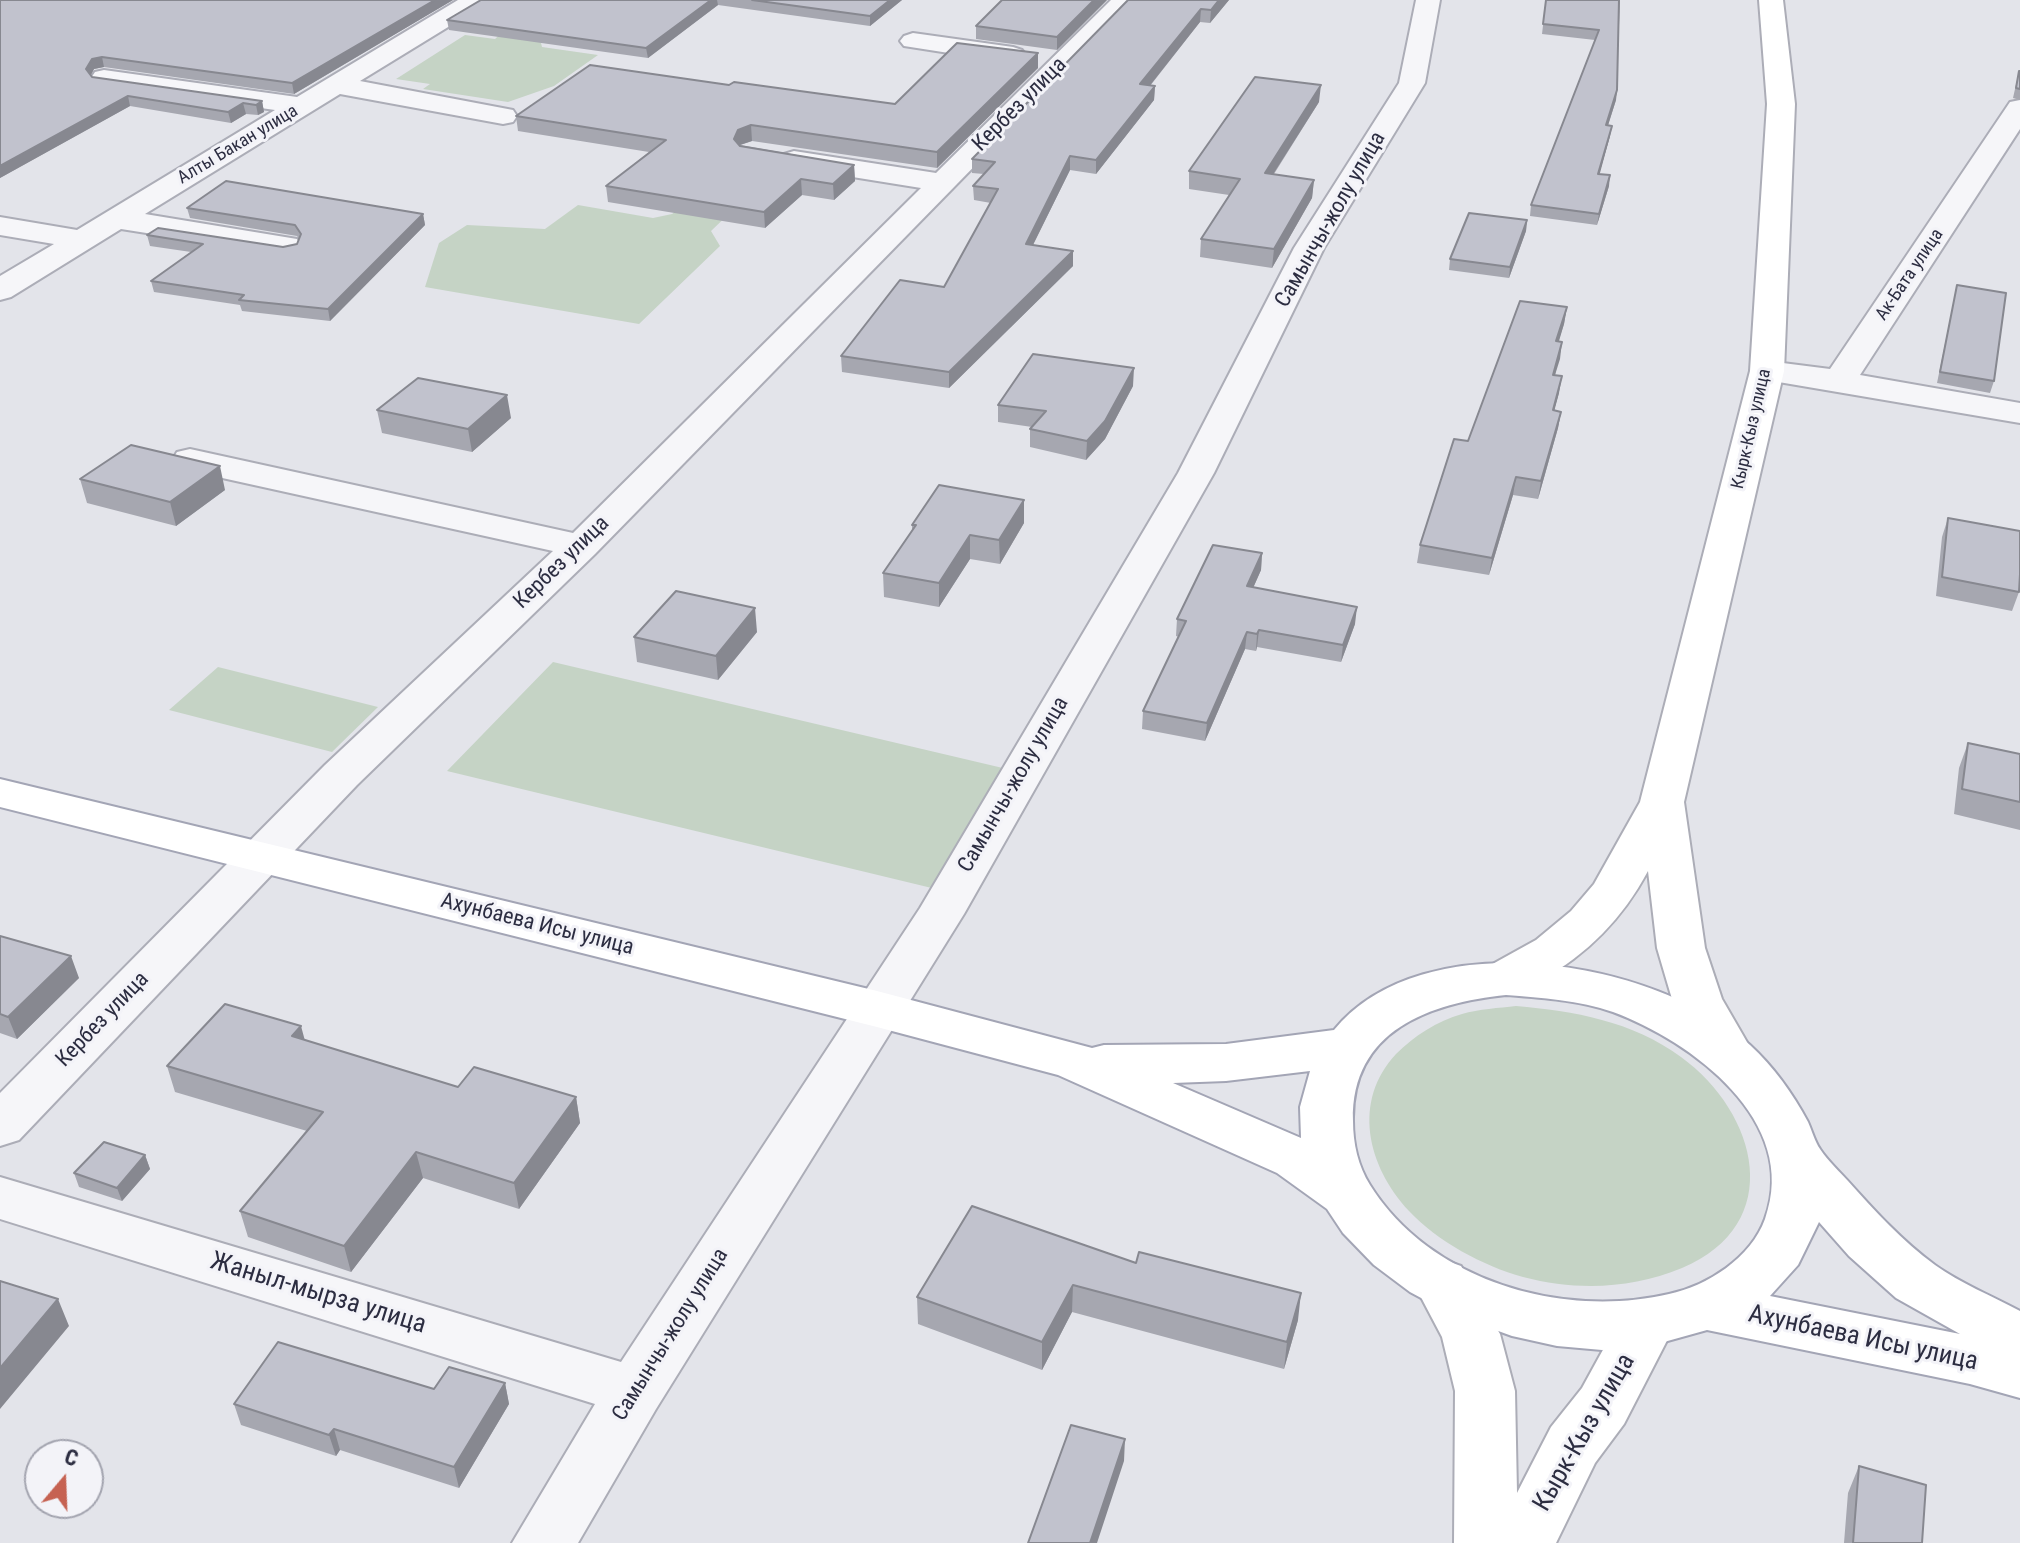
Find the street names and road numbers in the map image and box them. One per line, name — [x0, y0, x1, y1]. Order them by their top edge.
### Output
street label: Кербез улица — [967, 52, 1073, 158]
street label: Алты Бакан улица — [174, 101, 302, 189]
street label: Самынчы-жолу улица — [1270, 128, 1392, 312]
street label: Ак-Бата улица — [1871, 225, 1949, 325]
street label: Кырк-Кыз улица — [1728, 367, 1776, 491]
street label: Кербез улица — [509, 511, 615, 615]
street label: Самынчы-жолу улица — [953, 693, 1075, 877]
street label: Ахунбаева Исы улица — [438, 888, 636, 962]
street label: Кербез улица — [51, 967, 155, 1073]
street label: Самынчы-жолу улица — [607, 1244, 735, 1426]
street label: Жаныл-мырза улица — [206, 1246, 430, 1342]
street label: Ахунбаева Исы улица — [1745, 1299, 1981, 1379]
street label: Кырк-Кыз улица — [1527, 1349, 1643, 1517]

